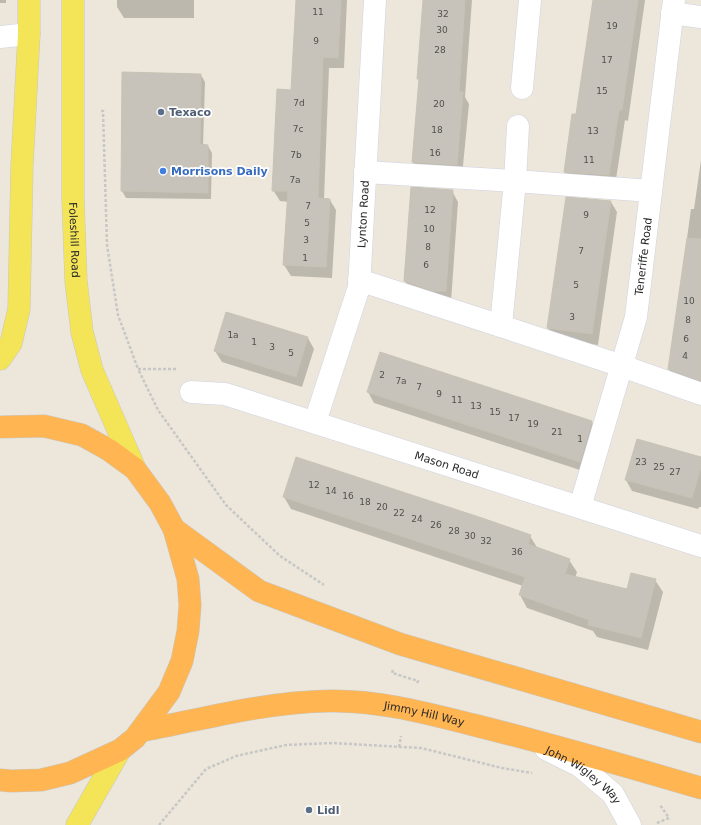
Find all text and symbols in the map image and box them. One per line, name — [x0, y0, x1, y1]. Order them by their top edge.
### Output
house number: 11 — [312, 7, 324, 17]
house number: 32 — [437, 9, 449, 19]
house number: 19 — [606, 21, 618, 31]
house number: 30 — [436, 25, 448, 35]
house number: 9 — [313, 36, 319, 46]
house number: 28 — [434, 45, 446, 55]
house number: 17 — [601, 55, 613, 65]
house number: 15 — [596, 86, 608, 96]
house number: 7d — [293, 98, 305, 108]
house number: 20 — [433, 99, 445, 109]
place label: Texaco — [169, 106, 212, 119]
marker: Texaco — [156, 107, 166, 117]
house number: 7c — [293, 124, 303, 134]
house number: 18 — [431, 125, 443, 135]
house number: 13 — [587, 126, 599, 136]
house number: 16 — [429, 148, 441, 158]
house number: 7b — [290, 150, 302, 160]
house number: 11 — [583, 155, 595, 165]
place label: Morrisons Daily — [171, 165, 268, 178]
marker: Morrisons Daily — [158, 166, 168, 176]
house number: 7a — [289, 175, 301, 185]
street label: Lynton Road — [355, 180, 371, 248]
house number: 7 — [305, 201, 311, 211]
street label: Foleshill Road — [67, 202, 82, 278]
house number: 12 — [424, 205, 436, 215]
house number: 9 — [583, 210, 589, 220]
street label: Teneriffe Road — [632, 217, 654, 297]
house number: 5 — [304, 218, 310, 228]
house number: 10 — [423, 224, 435, 234]
house number: 3 — [303, 235, 309, 245]
house number: 8 — [425, 242, 431, 252]
house number: 7 — [578, 246, 584, 256]
house number: 1 — [302, 253, 308, 263]
house number: 6 — [423, 260, 429, 270]
house number: 5 — [573, 280, 579, 290]
house number: 10 — [683, 296, 695, 306]
house number: 3 — [569, 312, 575, 322]
house number: 8 — [685, 315, 691, 325]
house number: 1a — [227, 330, 239, 340]
house number: 6 — [683, 334, 689, 344]
house number: 1 — [251, 337, 257, 347]
house number: 3 — [269, 342, 275, 352]
house number: 5 — [288, 348, 294, 358]
house number: 4 — [682, 351, 688, 361]
house number: 2 — [379, 370, 385, 380]
house number: 7a — [395, 376, 407, 386]
house number: 7 — [416, 382, 422, 392]
house number: 9 — [436, 389, 442, 399]
house number: 11 — [451, 395, 463, 405]
house number: 13 — [470, 401, 482, 411]
house number: 15 — [489, 407, 501, 417]
house number: 17 — [508, 413, 520, 423]
house number: 19 — [527, 419, 539, 429]
house number: 21 — [551, 427, 563, 437]
house number: 1 — [577, 434, 583, 444]
street label: Mason Road — [413, 449, 481, 481]
house number: 23 — [635, 457, 647, 467]
house number: 25 — [653, 462, 665, 472]
house number: 27 — [669, 467, 681, 477]
house number: 12 — [308, 480, 320, 490]
house number: 14 — [325, 486, 337, 496]
house number: 16 — [342, 491, 354, 501]
house number: 18 — [359, 497, 371, 507]
house number: 20 — [376, 502, 388, 512]
house number: 22 — [393, 508, 405, 518]
house number: 24 — [411, 514, 423, 524]
house number: 26 — [430, 520, 442, 530]
house number: 28 — [448, 526, 460, 536]
house number: 30 — [464, 531, 476, 541]
house number: 32 — [480, 536, 492, 546]
house number: 36 — [511, 547, 523, 557]
street label: Jimmy Hill Way — [382, 698, 466, 729]
street label: John Wigley Way — [542, 743, 624, 807]
place label: Lidl — [317, 804, 339, 817]
marker: Lidl — [304, 805, 314, 815]

